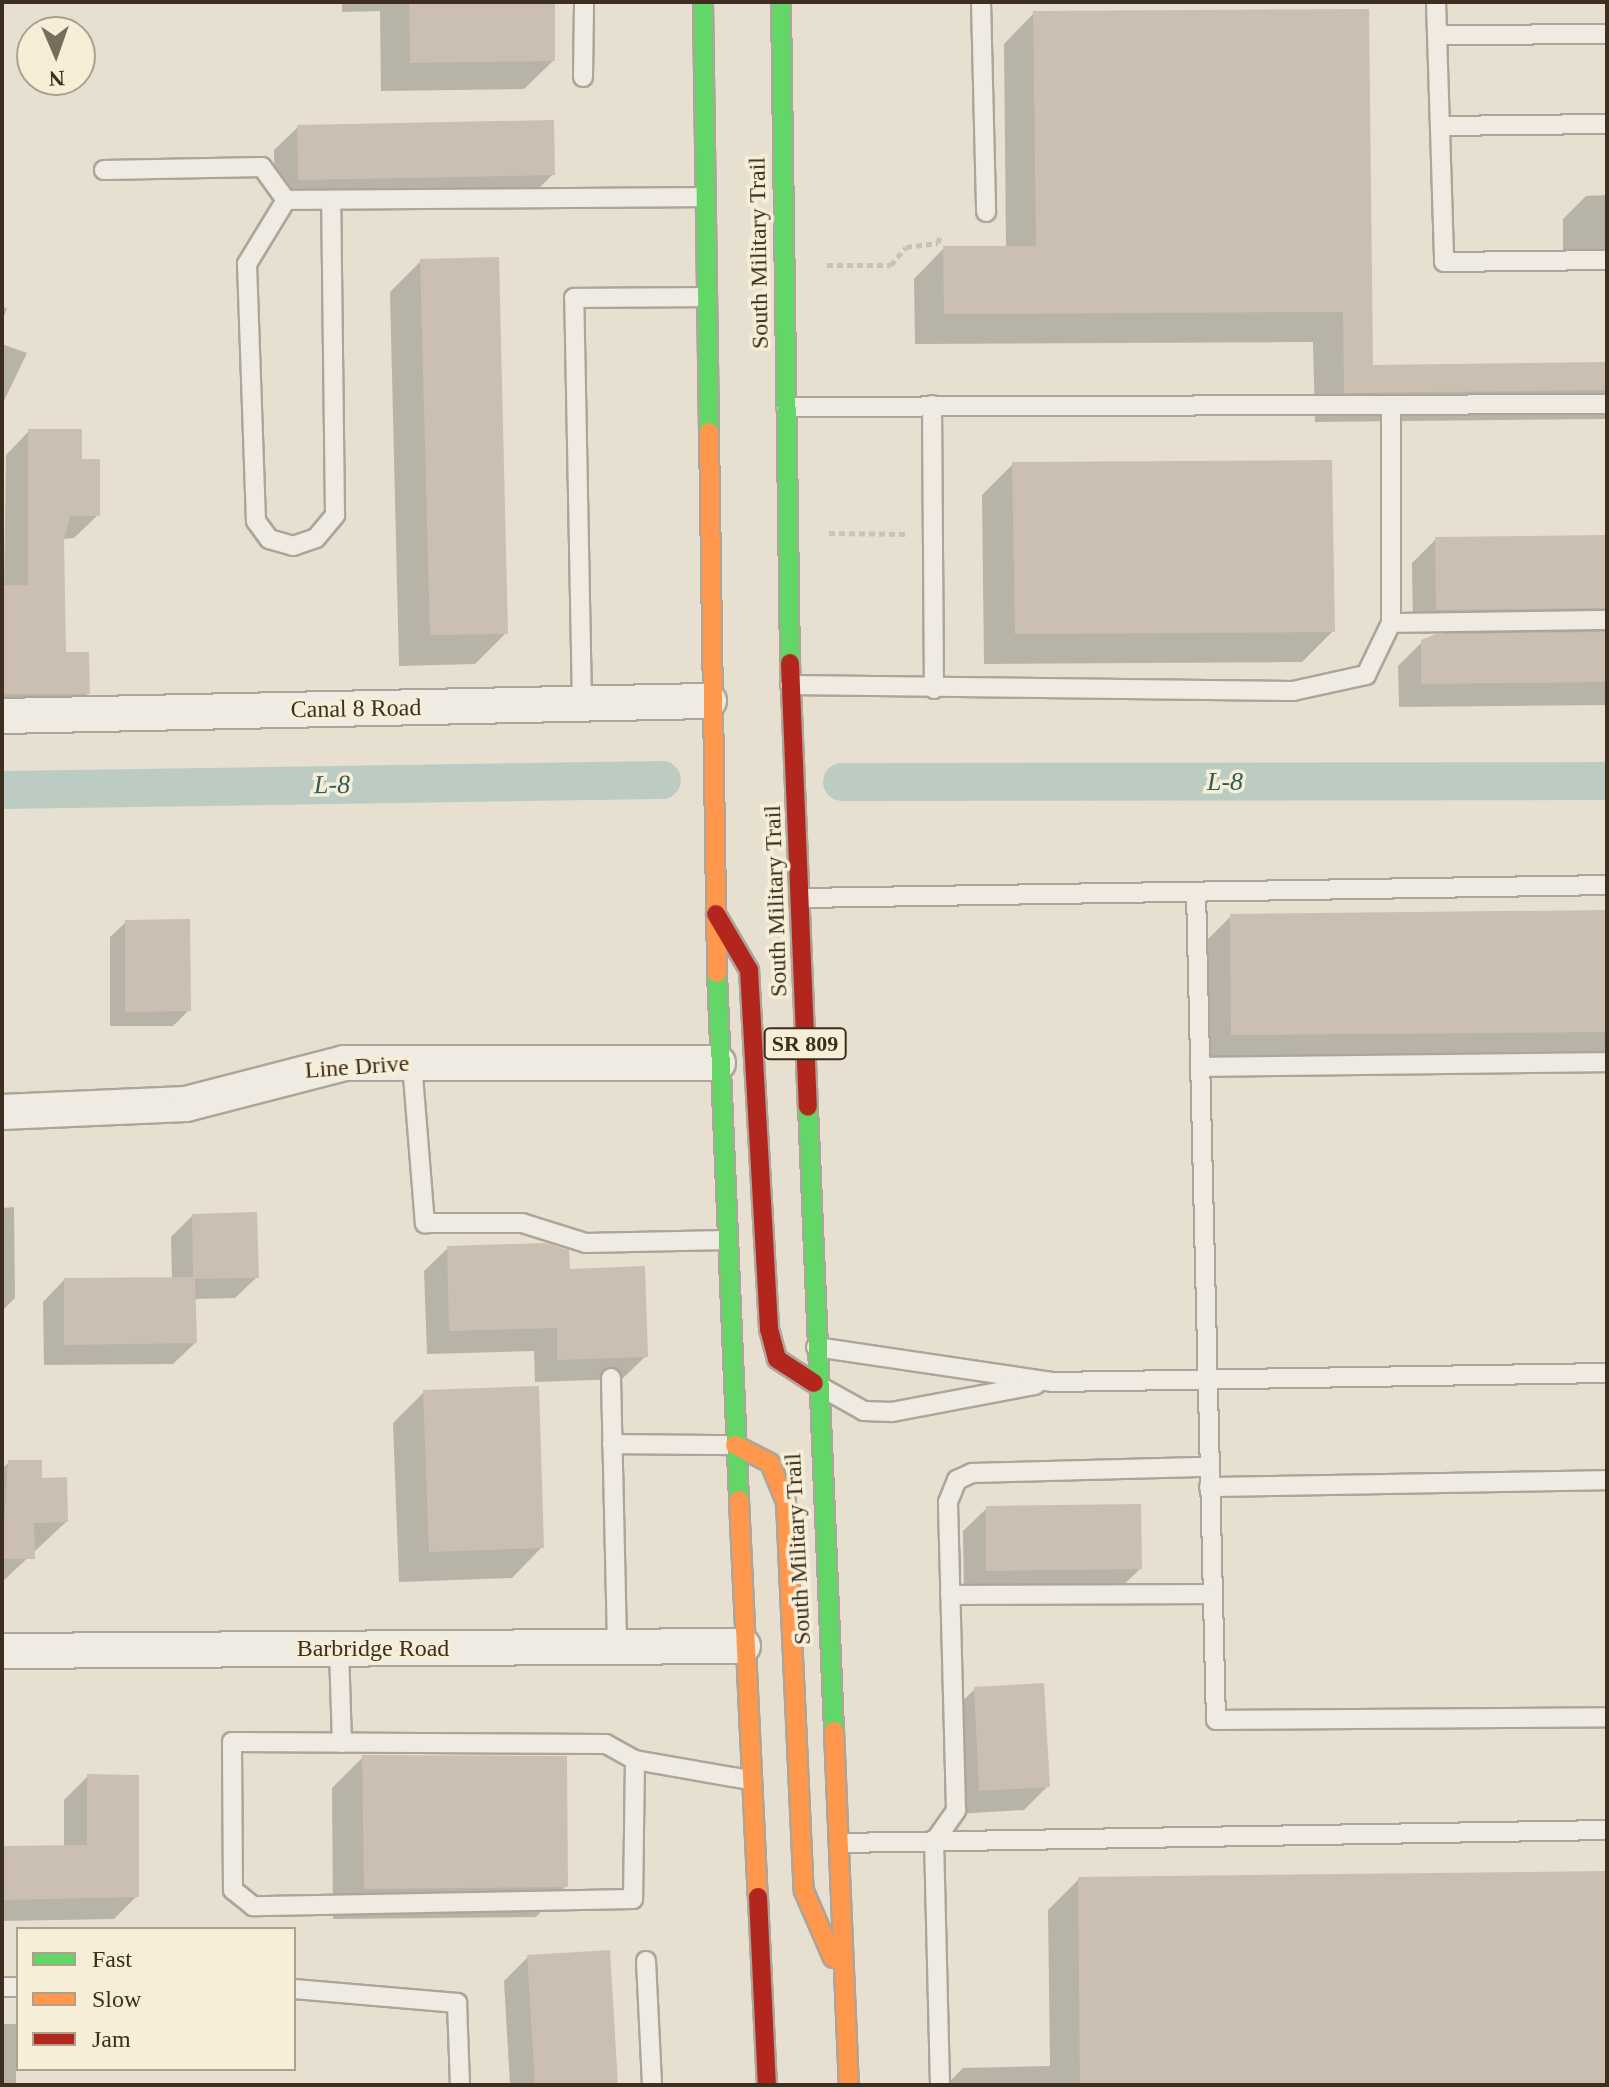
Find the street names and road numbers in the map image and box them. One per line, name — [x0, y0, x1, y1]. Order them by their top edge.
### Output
street label: South Military Trail — [743, 157, 775, 349]
street label: Canal 8 Road — [290, 693, 422, 725]
street label: South Military Trail — [758, 804, 794, 998]
road number: SR 809 — [763, 1026, 847, 1062]
street label: Line Drive — [304, 1049, 410, 1085]
street label: South Military Trail — [779, 1452, 817, 1646]
street label: Barbridge Road — [297, 1635, 449, 1663]

